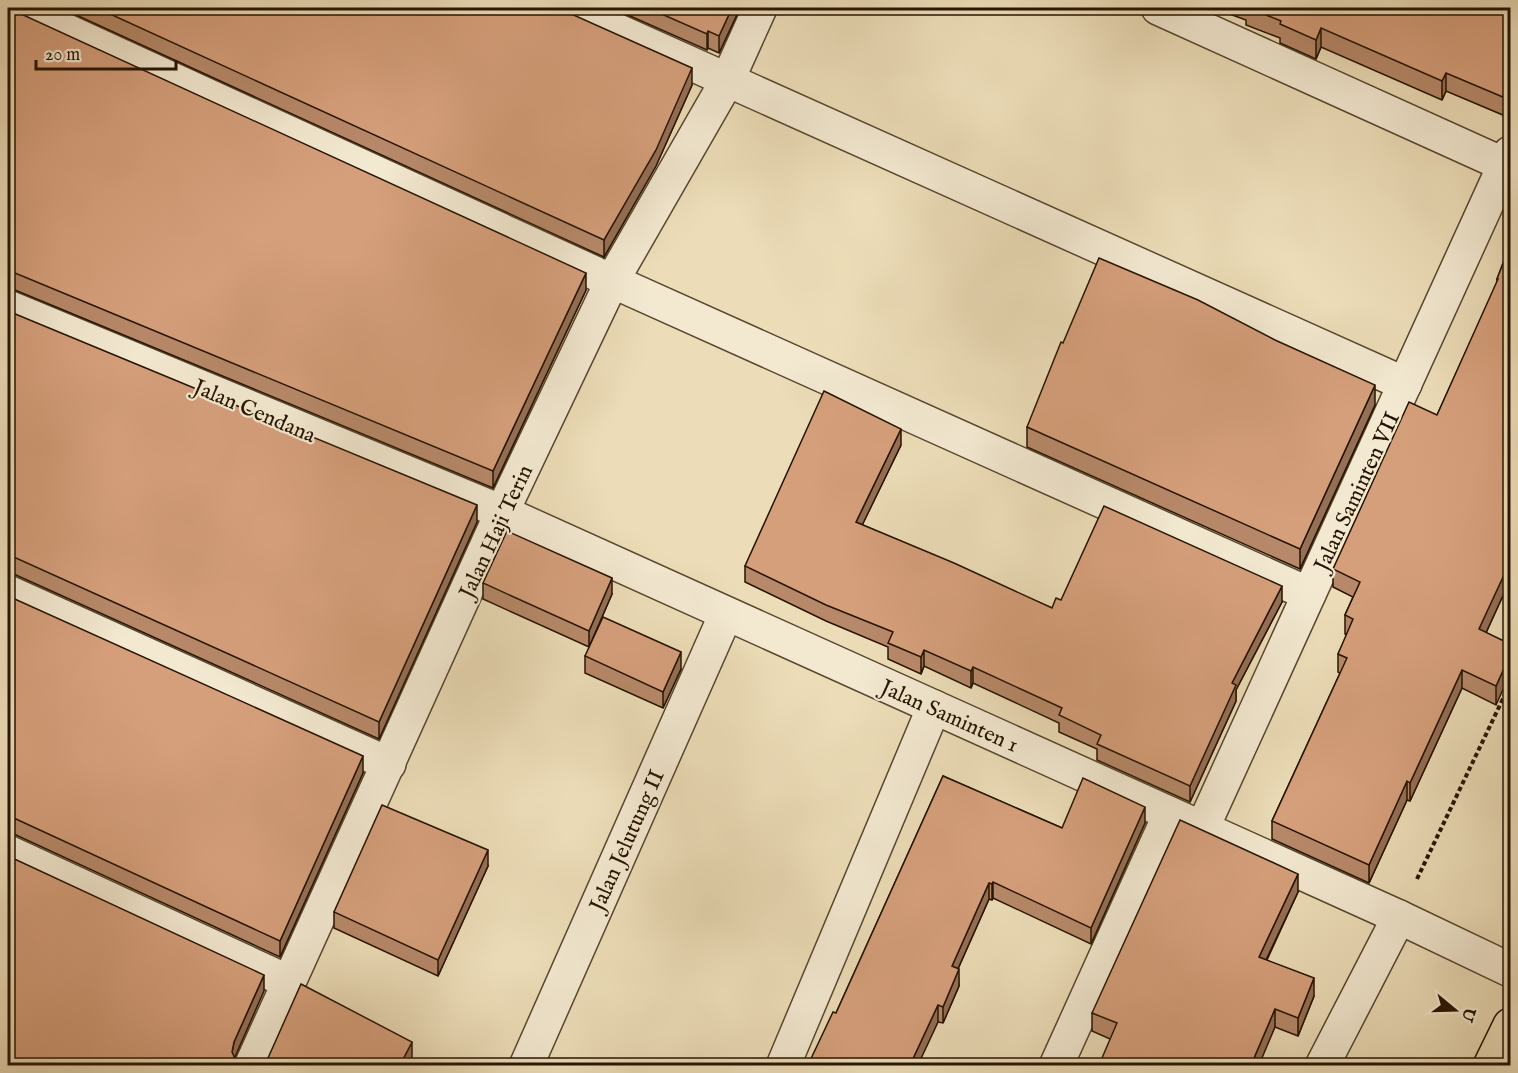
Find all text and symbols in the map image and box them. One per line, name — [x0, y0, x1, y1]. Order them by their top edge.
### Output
scale bar — [36, 33, 176, 71]
text: 20 m — [45, 44, 80, 67]
street label: Jalan Cendana — [186, 372, 320, 450]
street label: Jalan Saminten VII — [1307, 408, 1407, 579]
street label: Jalan Haji Terin — [452, 460, 540, 606]
street label: Jalan Saminten 1 — [873, 673, 1022, 760]
street label: Jalan Jelutung II — [583, 766, 672, 919]
north arrow — [1425, 980, 1485, 1040]
text: U — [1455, 1004, 1479, 1024]

